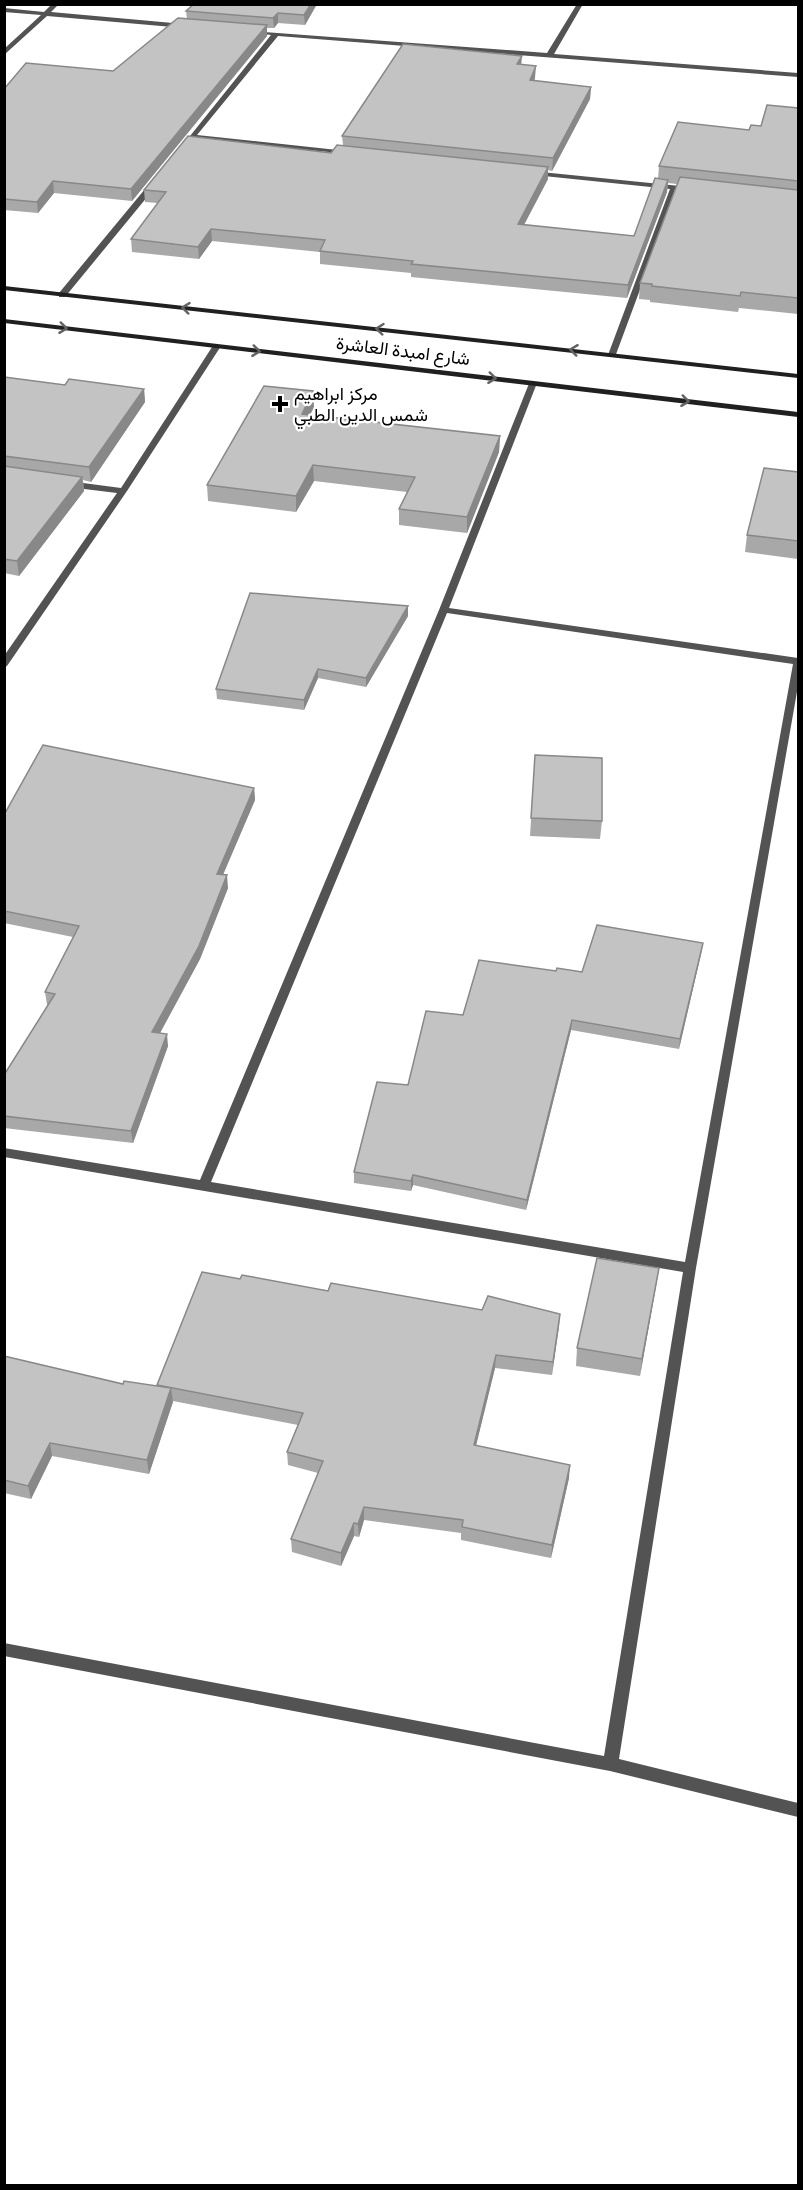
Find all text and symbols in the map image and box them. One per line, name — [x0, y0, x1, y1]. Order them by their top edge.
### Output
one-way arrow — [181, 302, 190, 315]
one-way arrow — [58, 321, 67, 334]
one-way arrow — [375, 323, 384, 336]
street label: شارع امبدة العاشرة — [335, 332, 471, 371]
one-way arrow — [252, 344, 261, 356]
one-way arrow — [569, 344, 578, 357]
one-way arrow — [487, 371, 496, 384]
place label: مركز ابراهيم شمس الدين الطبي — [294, 383, 428, 430]
marker: مركز ابراهيم شمس الدين الطبي — [271, 395, 289, 413]
one-way arrow — [681, 395, 690, 407]

